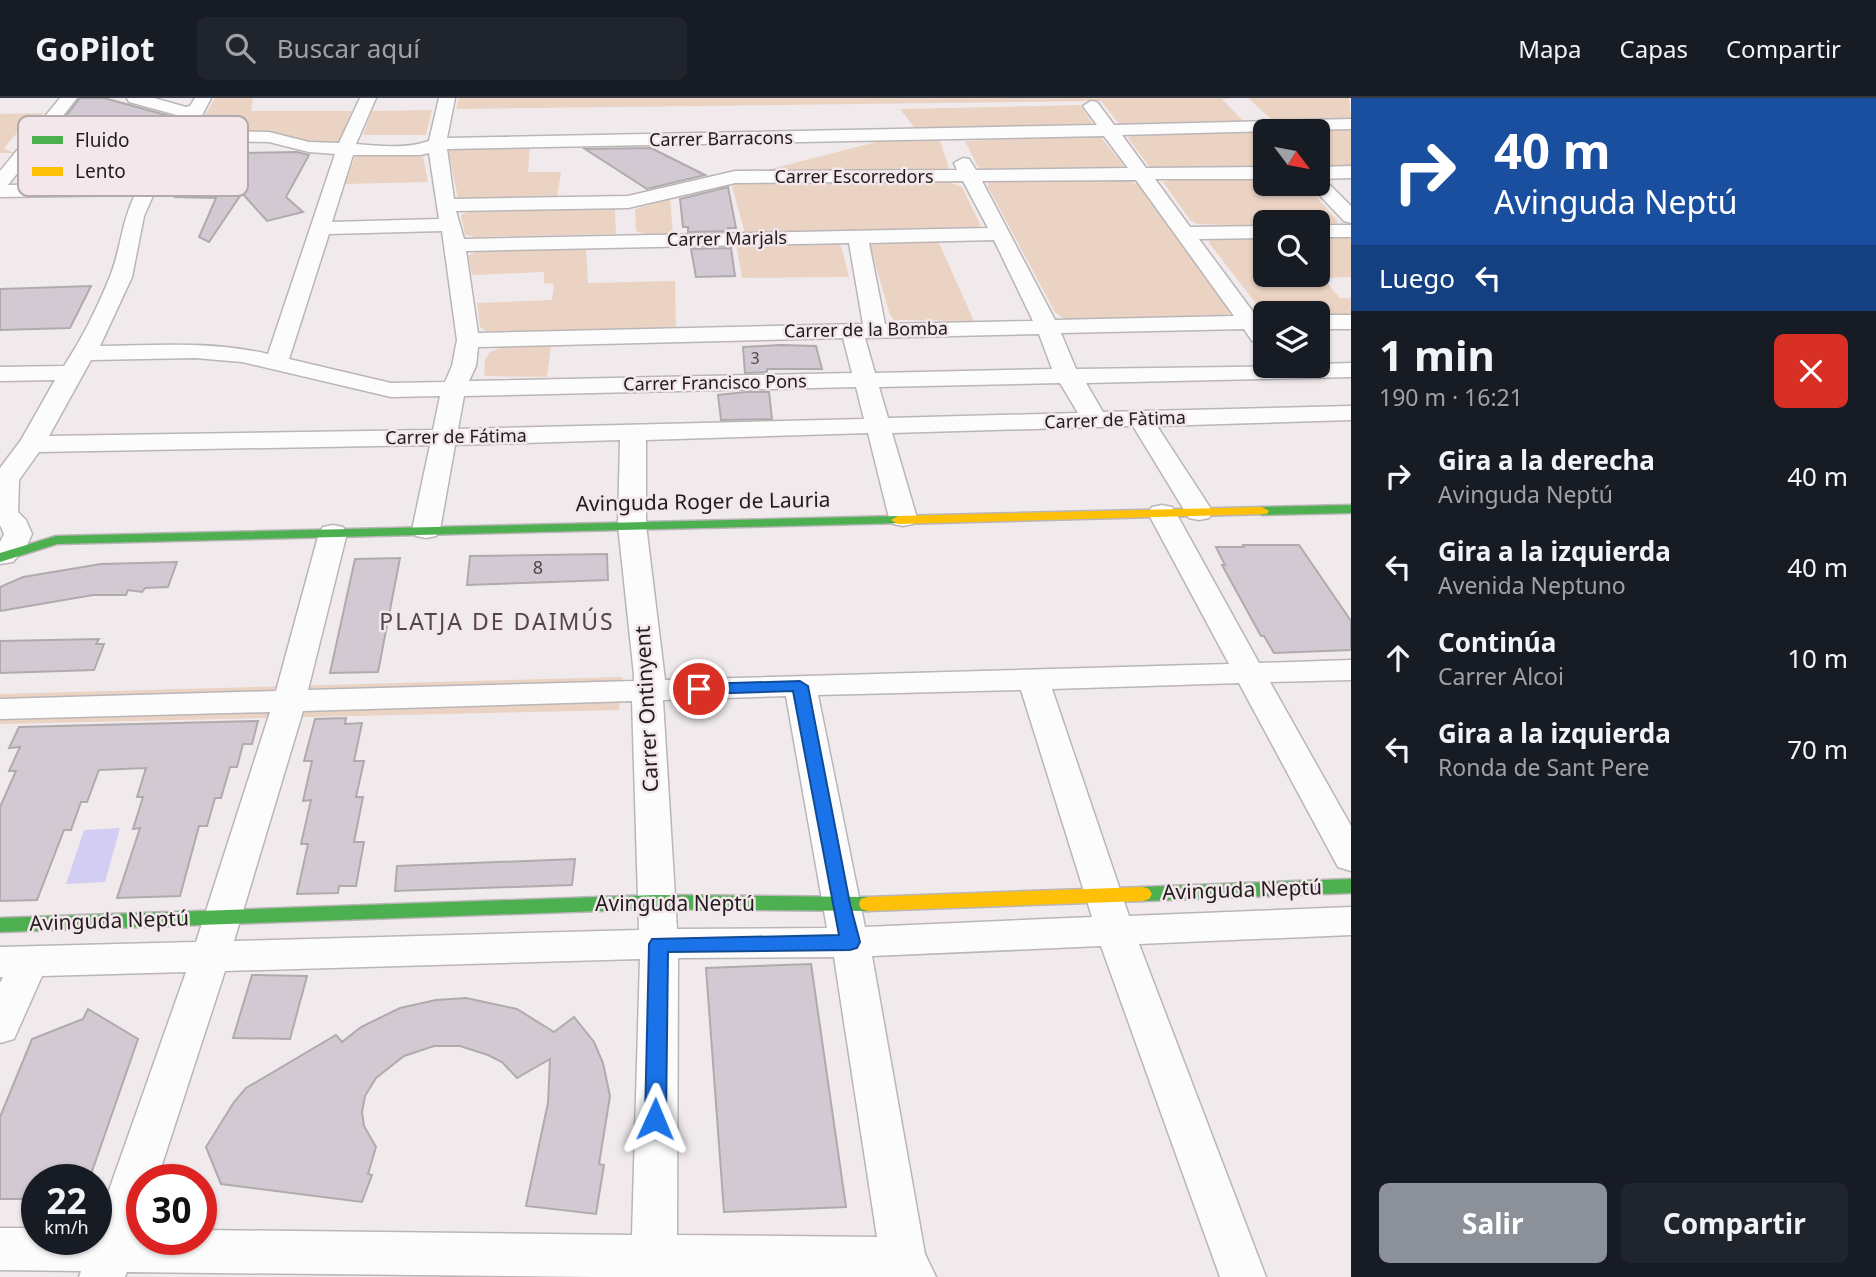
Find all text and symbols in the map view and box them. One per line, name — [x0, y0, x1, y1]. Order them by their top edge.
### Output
search box — [197, 17, 687, 80]
text: GoPilot — [35, 26, 155, 71]
icon: search — [221, 29, 259, 67]
text: Buscar aquí — [277, 30, 420, 66]
text: Mapa — [1518, 32, 1582, 65]
text: Capas — [1620, 32, 1688, 65]
text: Compartir — [1726, 32, 1841, 65]
legend — [18, 116, 248, 196]
text: 40 m — [1494, 117, 1611, 183]
north arrow — [1253, 119, 1330, 196]
map controls — [1253, 119, 1330, 378]
street label: Carrer Barracons — [649, 125, 793, 151]
icon: right — [1379, 126, 1470, 217]
text: Fluido — [75, 127, 130, 153]
text: Lento — [75, 158, 126, 184]
street label: Carrer Escorredors — [774, 164, 934, 188]
text: Avinguda Neptú — [1494, 180, 1738, 223]
button: search — [1253, 210, 1330, 287]
street label: Carrer Marjals — [667, 225, 787, 251]
icon: left — [1469, 259, 1507, 297]
text: Luego — [1379, 260, 1455, 296]
button: layers — [1253, 301, 1330, 378]
street label: Carrer de la Bomba — [784, 316, 948, 342]
text: 1 min — [1379, 326, 1495, 383]
button: close — [1774, 334, 1848, 408]
house number: 3 — [750, 347, 760, 369]
street label: Carrer Francisco Pons — [623, 368, 807, 396]
text: 190 m · 16:21 — [1379, 381, 1523, 413]
street label: Carrer de Fàtima — [1044, 405, 1186, 433]
street label: Carrer de Fátima — [385, 423, 527, 449]
text: Gira a la derecha — [1438, 442, 1655, 478]
icon: right — [1379, 457, 1417, 495]
text: 40 m — [1787, 458, 1848, 494]
text: Avinguda Neptú — [1438, 478, 1613, 510]
street label: Avinguda Roger de Lauria — [575, 485, 831, 517]
text: Gira a la izquierda — [1438, 533, 1671, 569]
icon: left — [1379, 548, 1417, 586]
text: 40 m — [1787, 549, 1848, 585]
house number: 8 — [533, 555, 543, 579]
text: Avenida Neptuno — [1438, 569, 1626, 601]
district label: PLATJA DE DAIMÚS — [379, 605, 615, 637]
text: Continúa — [1438, 624, 1556, 660]
street label: Carrer Ontinyent — [628, 625, 664, 793]
icon: ahead — [1379, 639, 1417, 677]
text: 10 m — [1787, 640, 1848, 676]
pin — [669, 659, 729, 719]
text: Carrer Alcoi — [1438, 660, 1564, 692]
icon: arrive — [680, 670, 718, 708]
text: Gira a la izquierda — [1438, 715, 1671, 751]
icon: left — [1379, 730, 1417, 768]
text: 70 m — [1787, 731, 1848, 767]
text: Ronda de Sant Pere — [1438, 751, 1650, 783]
street label: Avinguda Neptú — [1162, 872, 1322, 906]
street label: Avinguda Neptú — [595, 889, 755, 917]
street label: Avinguda Neptú — [29, 903, 189, 937]
position arrow — [618, 1082, 692, 1156]
speed limit sign: 30 — [126, 1164, 217, 1255]
text: 22 — [46, 1177, 87, 1224]
button: Salir — [1379, 1183, 1607, 1263]
button: Compartir — [1621, 1183, 1848, 1263]
text: km/h — [44, 1215, 89, 1239]

